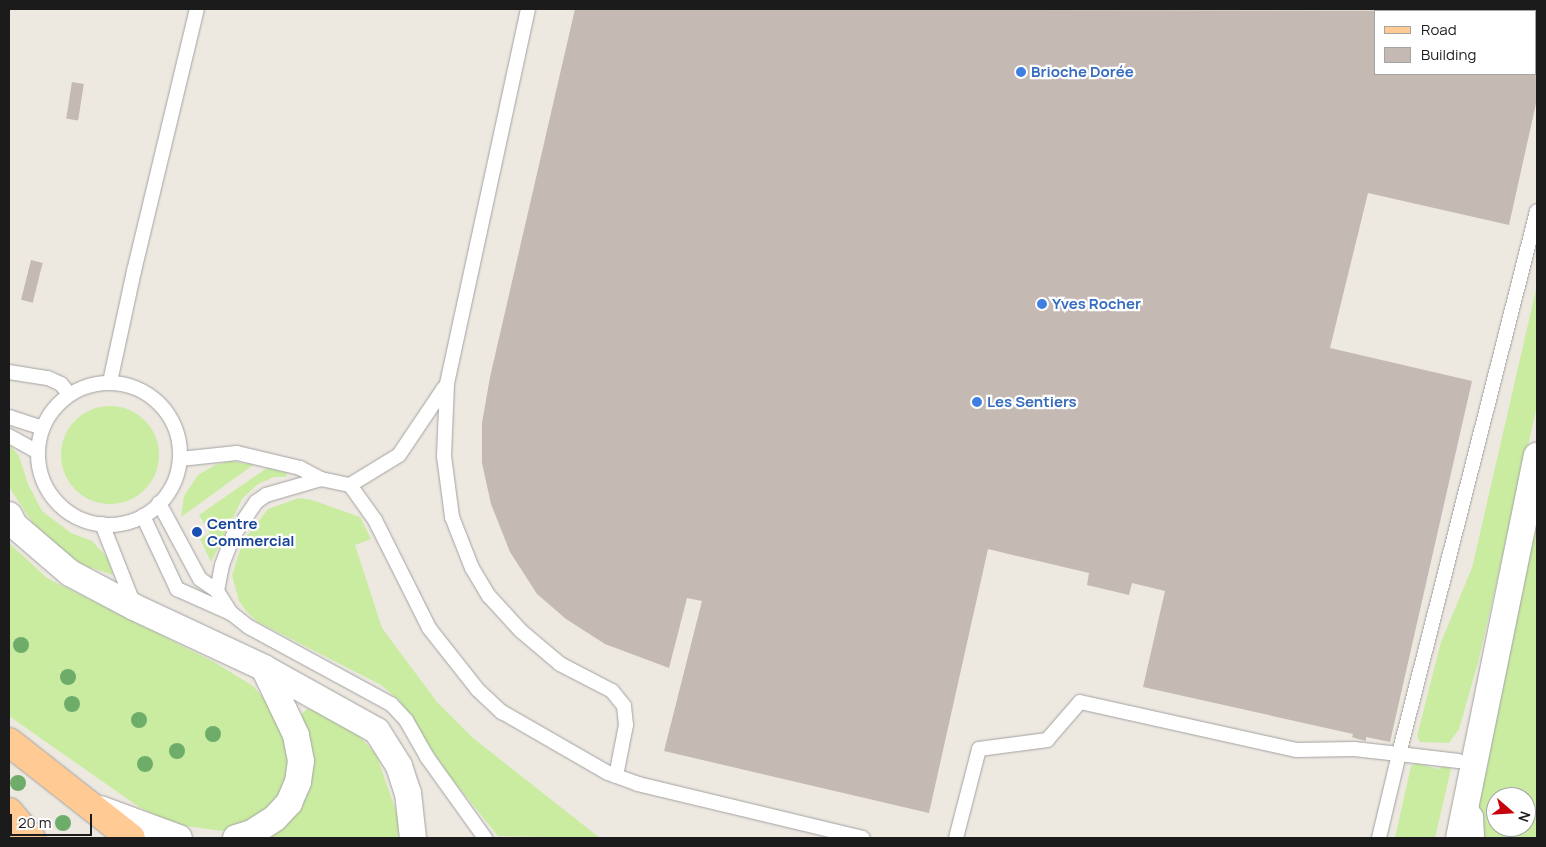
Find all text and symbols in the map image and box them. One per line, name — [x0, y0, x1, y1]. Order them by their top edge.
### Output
legend — [1374, 10, 1536, 75]
text: Road — [1421, 19, 1457, 40]
text: Building — [1421, 44, 1476, 65]
place label: Brioche Dorée — [1031, 63, 1134, 81]
marker: Brioche Dorée — [1015, 66, 1027, 78]
place label: Yves Rocher — [1052, 295, 1141, 313]
marker: Yves Rocher — [1036, 298, 1048, 310]
place label: Les Sentiers — [987, 393, 1077, 411]
marker: Les Sentiers — [971, 396, 983, 408]
place label: Centre Commercial — [207, 514, 295, 549]
marker: Centre Commercial — [191, 526, 203, 538]
north arrow — [1486, 787, 1536, 837]
scale bar — [12, 804, 95, 836]
text: N — [1514, 809, 1535, 825]
text: 20 m — [18, 812, 51, 833]

